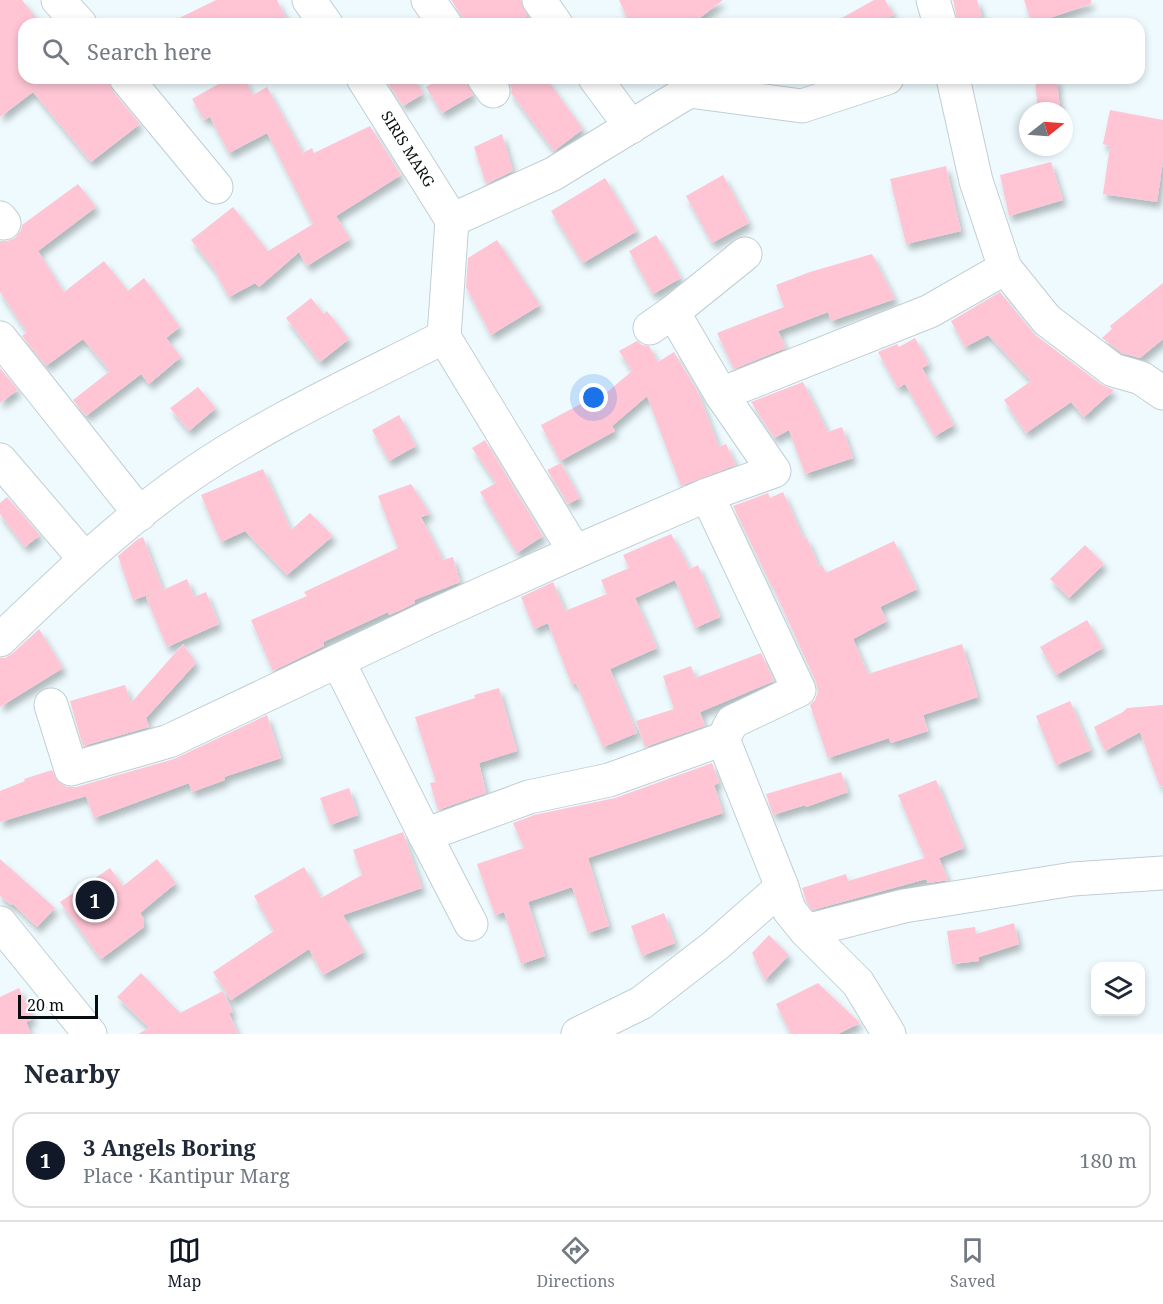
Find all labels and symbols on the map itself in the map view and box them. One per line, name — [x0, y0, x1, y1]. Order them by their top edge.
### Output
north arrow — [1019, 102, 1073, 156]
street label: SIRIS MARG — [377, 107, 440, 191]
your location — [579, 383, 608, 412]
pin: 1 — [76, 878, 115, 922]
scale bar — [18, 992, 98, 1020]

